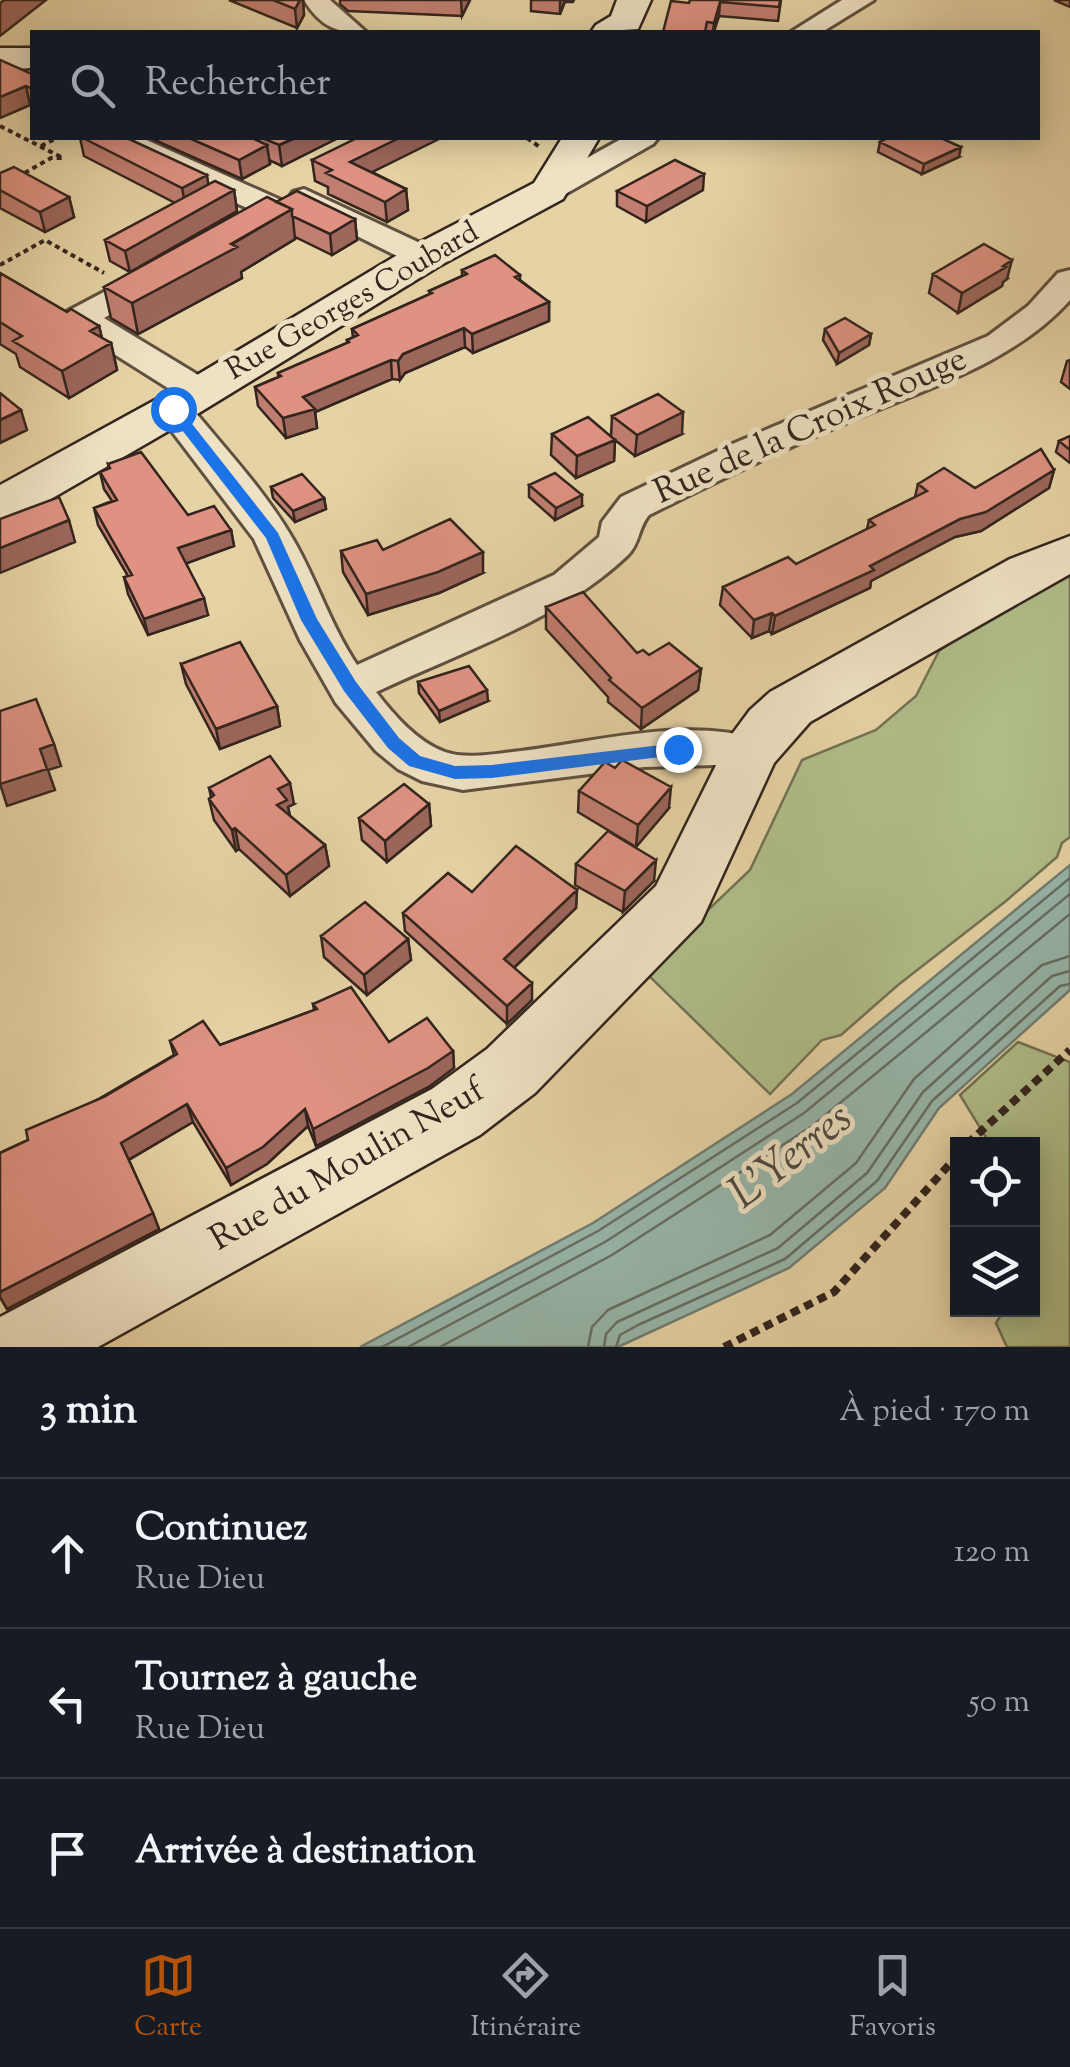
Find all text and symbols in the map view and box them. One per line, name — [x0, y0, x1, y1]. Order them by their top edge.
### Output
search box — [30, 30, 1040, 140]
icon: search — [65, 58, 120, 113]
text: Rechercher — [145, 58, 331, 112]
street label: Rue Georges Coubard — [218, 212, 488, 392]
street label: Rue de la Croix Rouge — [646, 335, 976, 519]
route start — [151, 387, 197, 433]
route end — [656, 727, 702, 773]
street label: Rue du Moulin Neuf — [201, 1065, 497, 1266]
water label: L'Yerres — [716, 1089, 868, 1227]
map controls — [950, 1137, 1040, 1317]
button: locate — [950, 1137, 1040, 1227]
button: layers — [950, 1227, 1040, 1317]
text: 3 min — [40, 1382, 137, 1442]
text: À pied · 170 m — [839, 1389, 1030, 1435]
text: Continuez — [135, 1503, 307, 1557]
icon: ahead — [40, 1526, 95, 1581]
text: 120 m — [954, 1530, 1030, 1576]
text: Rue Dieu — [135, 1557, 265, 1603]
text: Tournez à gauche — [135, 1653, 417, 1707]
icon: left — [40, 1676, 95, 1731]
text: 50 m — [969, 1680, 1030, 1726]
text: Rue Dieu — [135, 1707, 265, 1753]
icon: arrive — [40, 1826, 95, 1881]
text: Arrivée à destination — [135, 1826, 476, 1880]
tab: Carte — [134, 1948, 202, 2048]
tab: Itinéraire — [470, 1948, 581, 2048]
tab: Favoris — [850, 1948, 936, 2048]

